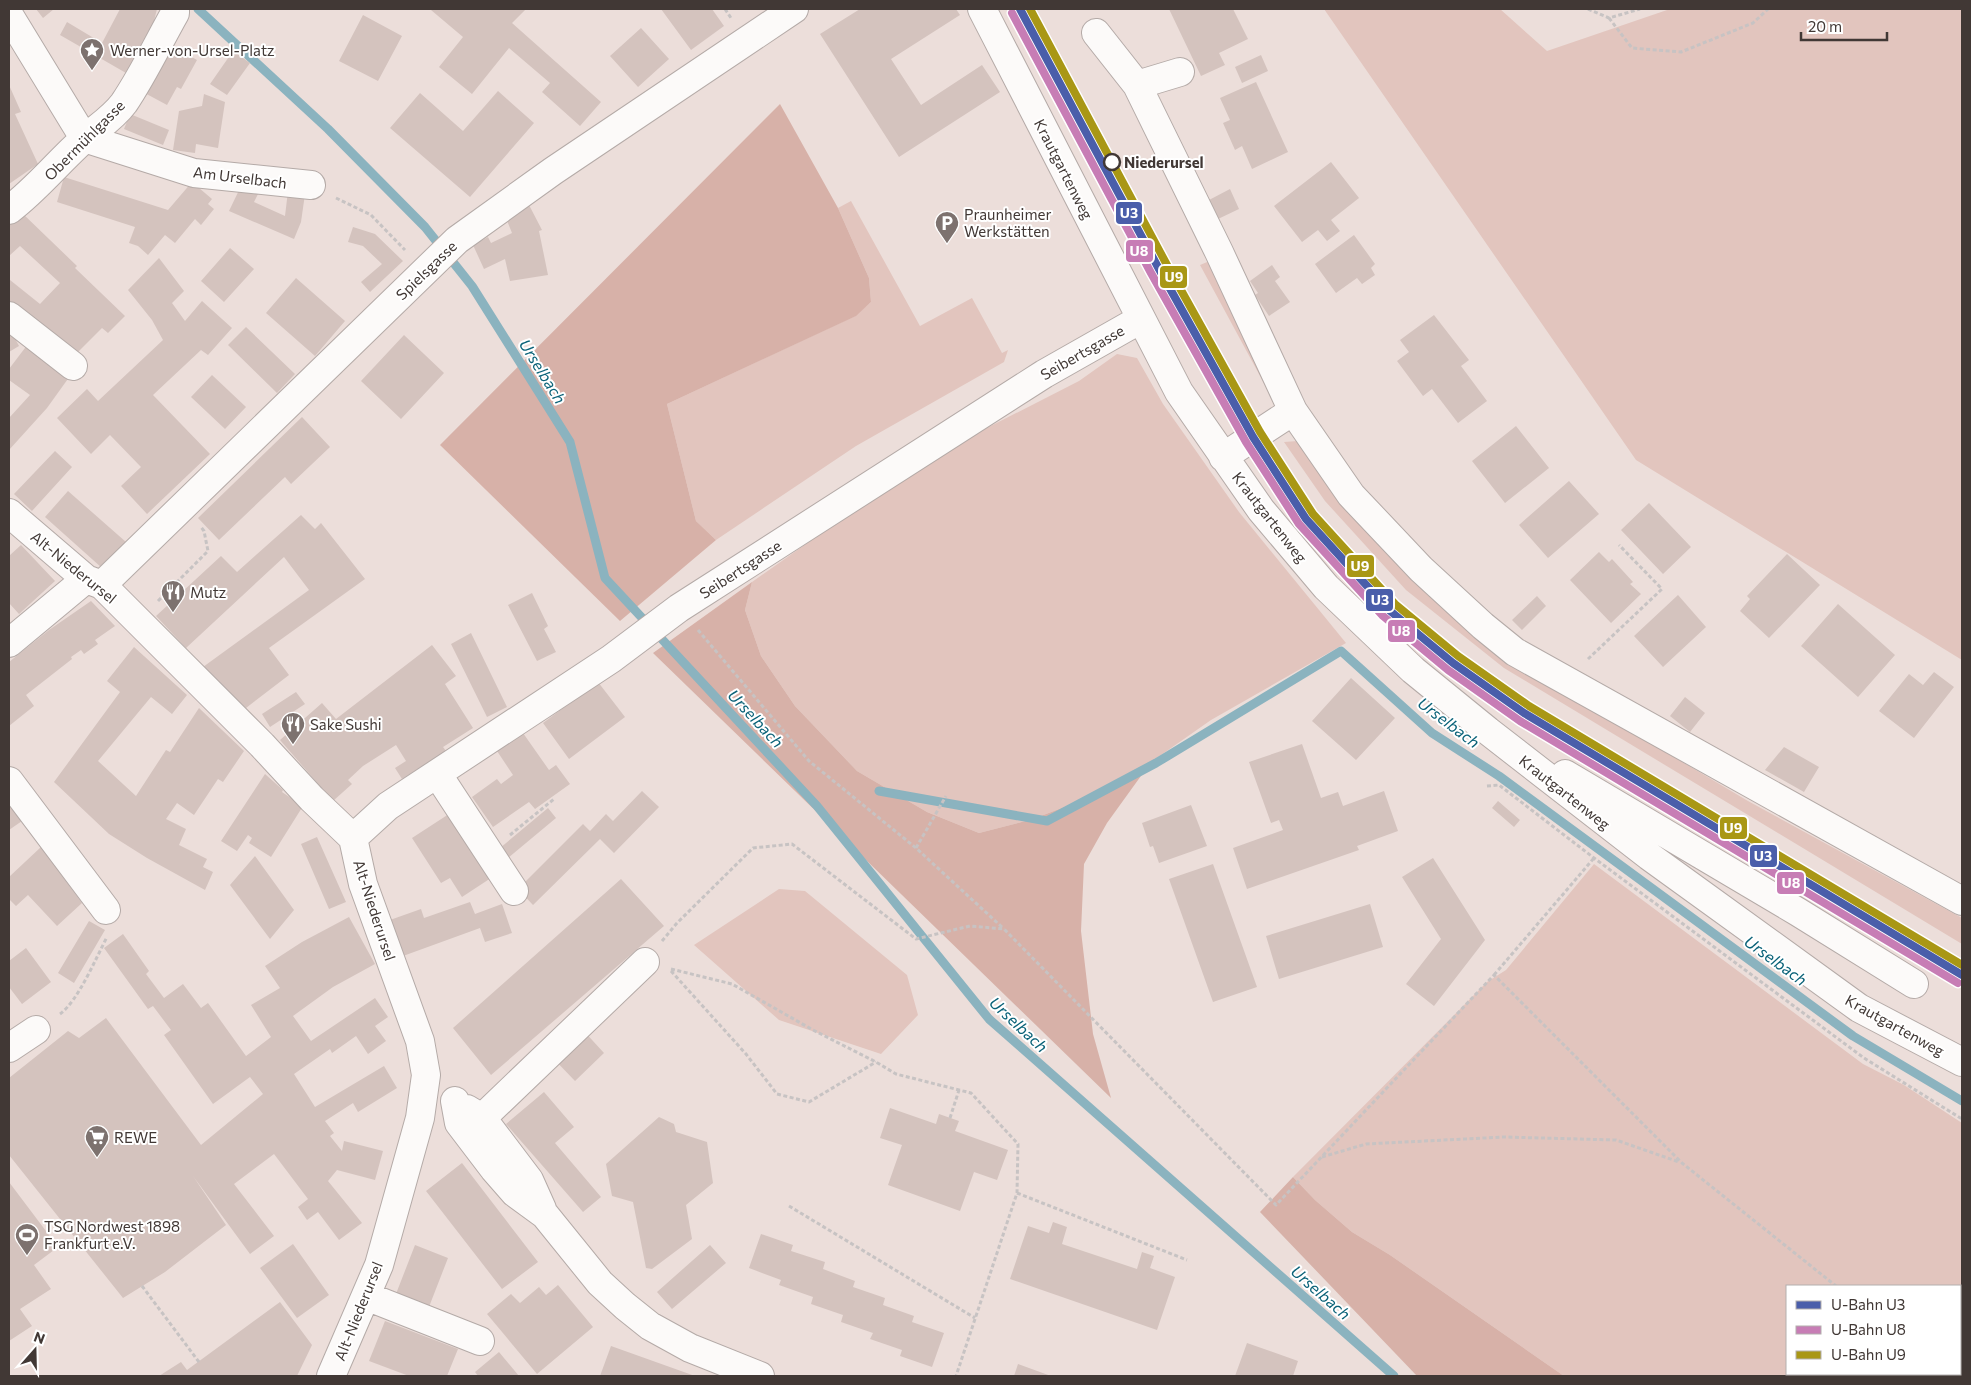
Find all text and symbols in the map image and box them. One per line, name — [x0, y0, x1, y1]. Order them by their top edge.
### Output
scale bar — [1801, 10, 1887, 42]
text: 20 m — [1808, 17, 1842, 35]
place icon: Werner-von-Ursel-Platz — [79, 37, 105, 71]
place label: Werner-von-Ursel-Platz — [110, 41, 275, 59]
street label: Obermühlgasse — [40, 96, 128, 184]
street label: Krautgartenweg — [1031, 116, 1097, 222]
marker: Niederursel — [1103, 153, 1121, 171]
place label: Niederursel — [1124, 153, 1204, 171]
street label: Am Urselbach — [192, 162, 288, 192]
line badge: U3 — [1115, 201, 1143, 225]
text: U3 — [1120, 204, 1138, 221]
place label: Praunheimer Werkstätten — [964, 205, 1051, 240]
parking icon: Praunheimer Werkstätten — [934, 210, 960, 244]
street label: Spielsgasse — [392, 237, 460, 303]
line badge: U8 — [1125, 239, 1154, 263]
text: U8 — [1130, 242, 1149, 259]
line badge: U9 — [1159, 265, 1188, 289]
text: U9 — [1165, 268, 1184, 285]
street label: Seibertsgasse — [1037, 321, 1127, 383]
water label: Urselbach — [516, 335, 570, 407]
street label: Krautgartenweg — [1229, 468, 1311, 566]
street label: Alt-Niederursel — [28, 527, 120, 607]
street label: Seibertsgasse — [696, 536, 784, 602]
line badge: U9 — [1346, 554, 1375, 578]
text: U9 — [1351, 557, 1370, 574]
restaurant icon: Mutz — [160, 579, 186, 613]
place label: Mutz — [190, 583, 226, 601]
line badge: U3 — [1365, 588, 1394, 612]
text: U3 — [1371, 591, 1389, 608]
line badge: U8 — [1387, 619, 1416, 643]
text: U8 — [1392, 622, 1411, 639]
water label: Urselbach — [724, 685, 788, 751]
water label: Urselbach — [1414, 693, 1484, 751]
restaurant icon: Sake Sushi — [280, 711, 306, 745]
place label: Sake Sushi — [310, 715, 382, 733]
street label: Krautgartenweg — [1516, 751, 1614, 833]
line badge: U9 — [1719, 816, 1748, 840]
text: U9 — [1724, 819, 1743, 836]
line badge: U3 — [1749, 844, 1778, 868]
text: U3 — [1754, 847, 1772, 864]
street label: Alt-Niederursel — [350, 857, 400, 963]
line badge: U8 — [1776, 871, 1805, 895]
text: U8 — [1782, 874, 1801, 891]
water label: Urselbach — [1741, 931, 1811, 989]
street label: Krautgartenweg — [1842, 990, 1948, 1060]
water label: Urselbach — [986, 992, 1052, 1056]
supermarket icon: REWE — [84, 1124, 110, 1158]
place label: REWE — [114, 1128, 157, 1146]
place label: TSG Nordwest 1898 Frankfurt e.V. — [44, 1217, 180, 1252]
sports icon: TSG Nordwest 1898 Frankfurt e.V. — [14, 1222, 40, 1256]
street label: Alt-Niederursel — [330, 1259, 386, 1363]
water label: Urselbach — [1287, 1261, 1355, 1323]
legend — [1786, 1285, 1961, 1375]
text: U-Bahn U3 — [1831, 1295, 1905, 1313]
text: U-Bahn U8 — [1831, 1320, 1906, 1338]
north arrow — [10, 1325, 60, 1375]
text: N — [32, 1328, 47, 1347]
text: U-Bahn U9 — [1831, 1345, 1906, 1363]

